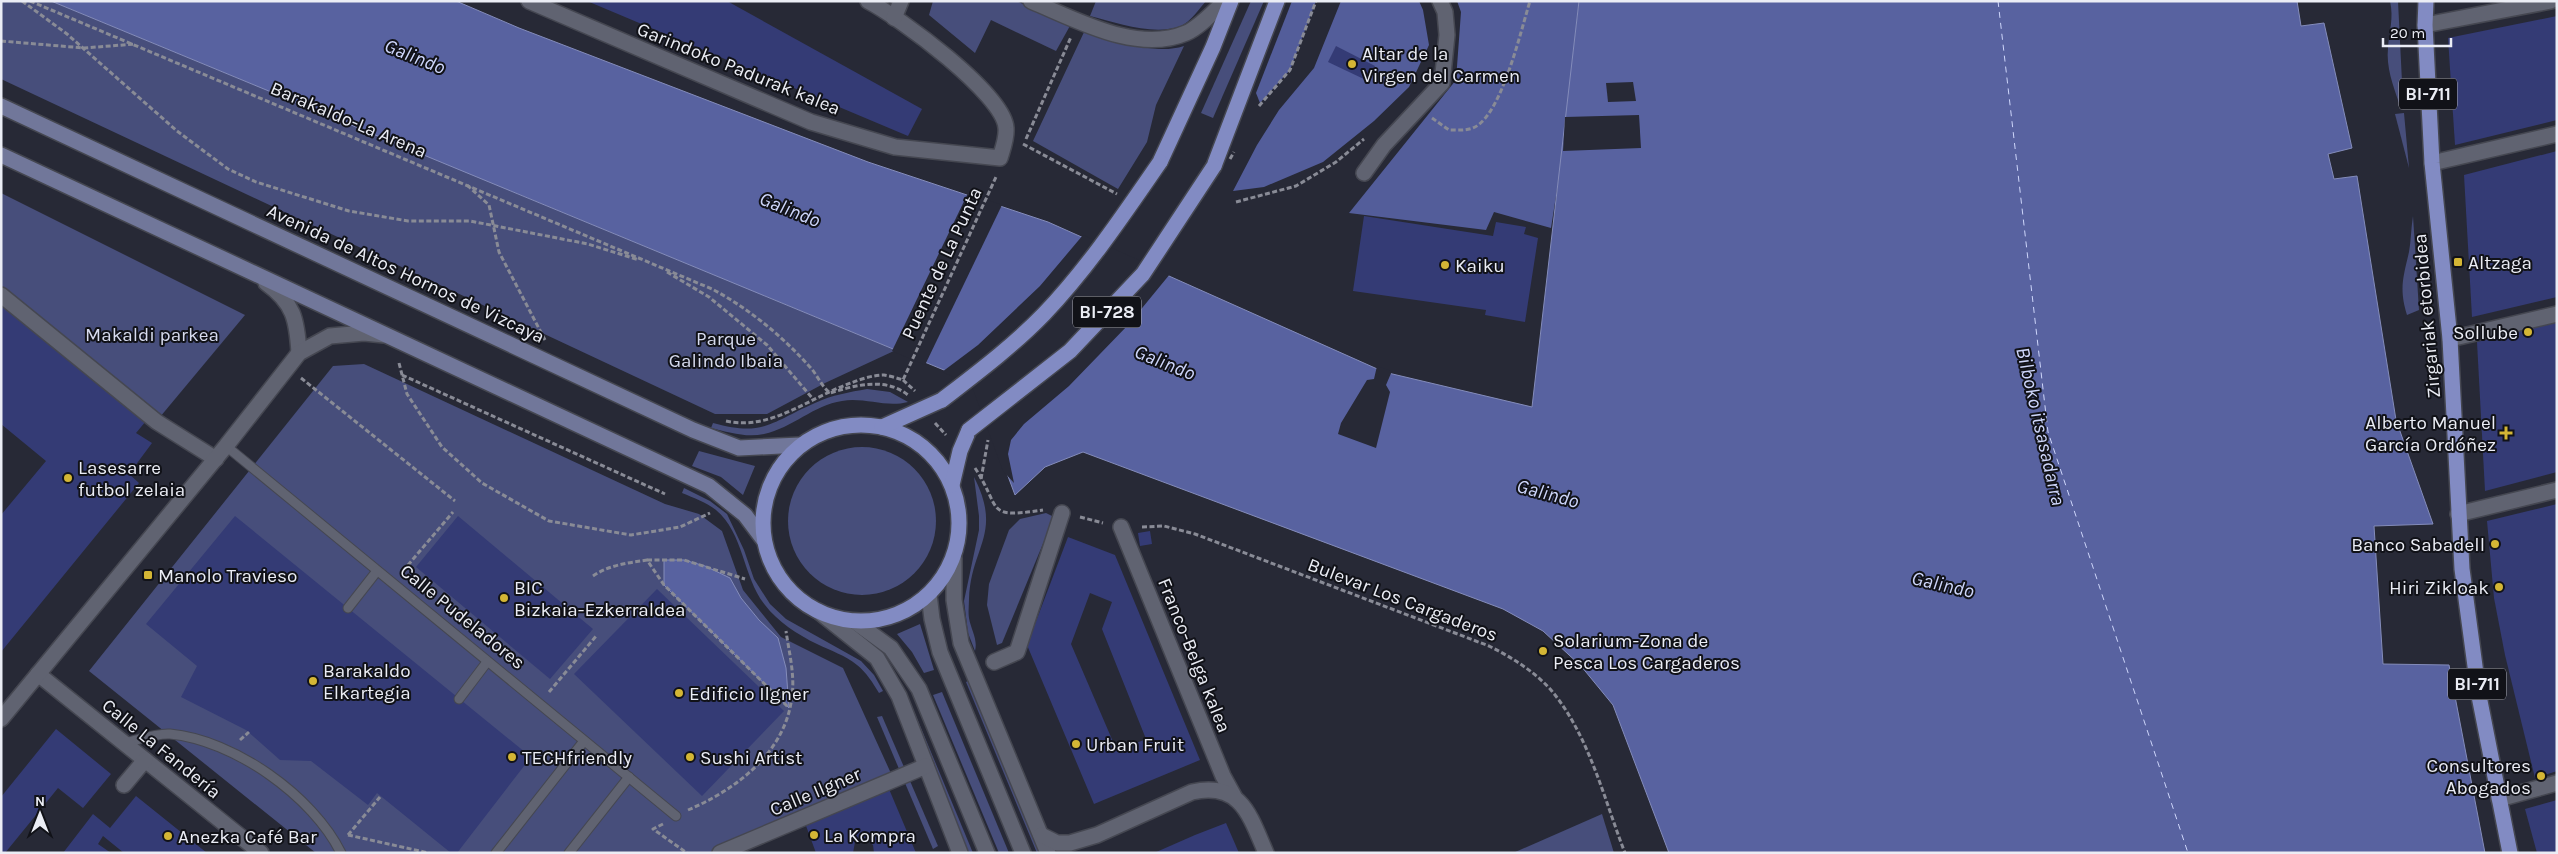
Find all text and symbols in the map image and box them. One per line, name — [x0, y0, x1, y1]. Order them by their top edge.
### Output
scale bar — [2383, 15, 2450, 47]
street label: Garindoko Padurak kalea — [634, 18, 843, 120]
text: 20 m — [2390, 24, 2425, 42]
water label: Galindo — [381, 34, 449, 79]
place label: Altar de la Virgen del Carmen — [1362, 43, 1520, 87]
marker: Altar de la Virgen del Carmen — [1346, 58, 1358, 70]
street label: Barakaldo-La Arena — [267, 77, 430, 163]
road number: BI-711 — [2399, 78, 2457, 110]
street label: Puente de La Punta — [897, 184, 987, 343]
water label: Galindo — [756, 187, 824, 232]
street label: Avenida de Altos Hornos de Vizcaya — [263, 200, 548, 348]
street label: Zirgariak etorbidea — [2409, 233, 2445, 399]
place label: Altzaga — [2468, 252, 2532, 274]
place label: Kaiku — [1455, 255, 1505, 277]
marker: Altzaga — [2452, 256, 2464, 268]
marker: Kaiku — [1439, 259, 1451, 271]
road number: BI-728 — [1073, 296, 1141, 328]
place label: Sollube — [2453, 322, 2518, 344]
park label: Makaldi parkea — [85, 324, 219, 346]
marker: Sollube — [2522, 326, 2534, 338]
park label: Parque Galindo Ibaia — [669, 328, 783, 372]
water label: Galindo — [1131, 340, 1199, 385]
water label: Bilboko itsasadarra — [2011, 345, 2070, 508]
place label: Alberto Manuel García Ordóñez — [2365, 412, 2496, 456]
marker: Alberto Manuel García Ordóñez — [2500, 427, 2512, 439]
place label: Lasesarre futbol zelaia — [78, 457, 185, 501]
marker: Lasesarre futbol zelaia — [62, 472, 74, 484]
water label: Galindo — [1514, 474, 1582, 513]
place label: Banco Sabadell — [2351, 534, 2485, 556]
marker: Banco Sabadell — [2489, 538, 2501, 550]
street label: Bulevar Los Cargaderos — [1305, 554, 1501, 646]
street label: Calle Pudeladores — [396, 560, 529, 674]
place label: Manolo Travieso — [158, 565, 297, 587]
water label: Galindo — [1909, 566, 1977, 603]
marker: Manolo Travieso — [142, 569, 154, 581]
street label: Franco-Belga kalea — [1153, 575, 1235, 736]
place label: BIC Bizkaia-Ezkerraldea — [514, 577, 686, 621]
place label: Hiri Zikloak — [2389, 577, 2489, 599]
marker: Hiri Zikloak — [2493, 581, 2505, 593]
marker: BIC Bizkaia-Ezkerraldea — [498, 592, 510, 604]
place label: Solarium-Zona de Pesca Los Cargaderos — [1553, 630, 1740, 674]
marker: Solarium-Zona de Pesca Los Cargaderos — [1537, 645, 1549, 657]
place label: Barakaldo Elkartegia — [323, 660, 411, 704]
road number: BI-711 — [2448, 669, 2506, 700]
marker: Barakaldo Elkartegia — [307, 675, 319, 687]
place label: Edificio Ilgner — [689, 683, 809, 705]
marker: Edificio Ilgner — [673, 687, 685, 699]
street label: Calle La Fandería — [98, 694, 225, 803]
place label: Urban Fruit — [1086, 734, 1184, 756]
marker: Urban Fruit — [1070, 738, 1082, 750]
place label: TECHfriendly — [522, 747, 632, 769]
place label: Sushi Artist — [700, 747, 802, 769]
marker: TECHfriendly — [506, 751, 518, 763]
marker: Sushi Artist — [684, 751, 696, 763]
place label: Consultores Abogados — [2427, 755, 2531, 799]
street label: Calle Ilgner — [767, 763, 864, 821]
marker: Consultores Abogados — [2535, 770, 2547, 782]
north arrow — [15, 789, 65, 839]
text: N — [35, 793, 45, 810]
place label: La Kompra — [824, 825, 916, 847]
place label: Anezka Café Bar — [178, 826, 317, 848]
marker: La Kompra — [808, 829, 820, 841]
marker: Anezka Café Bar — [162, 830, 174, 842]

